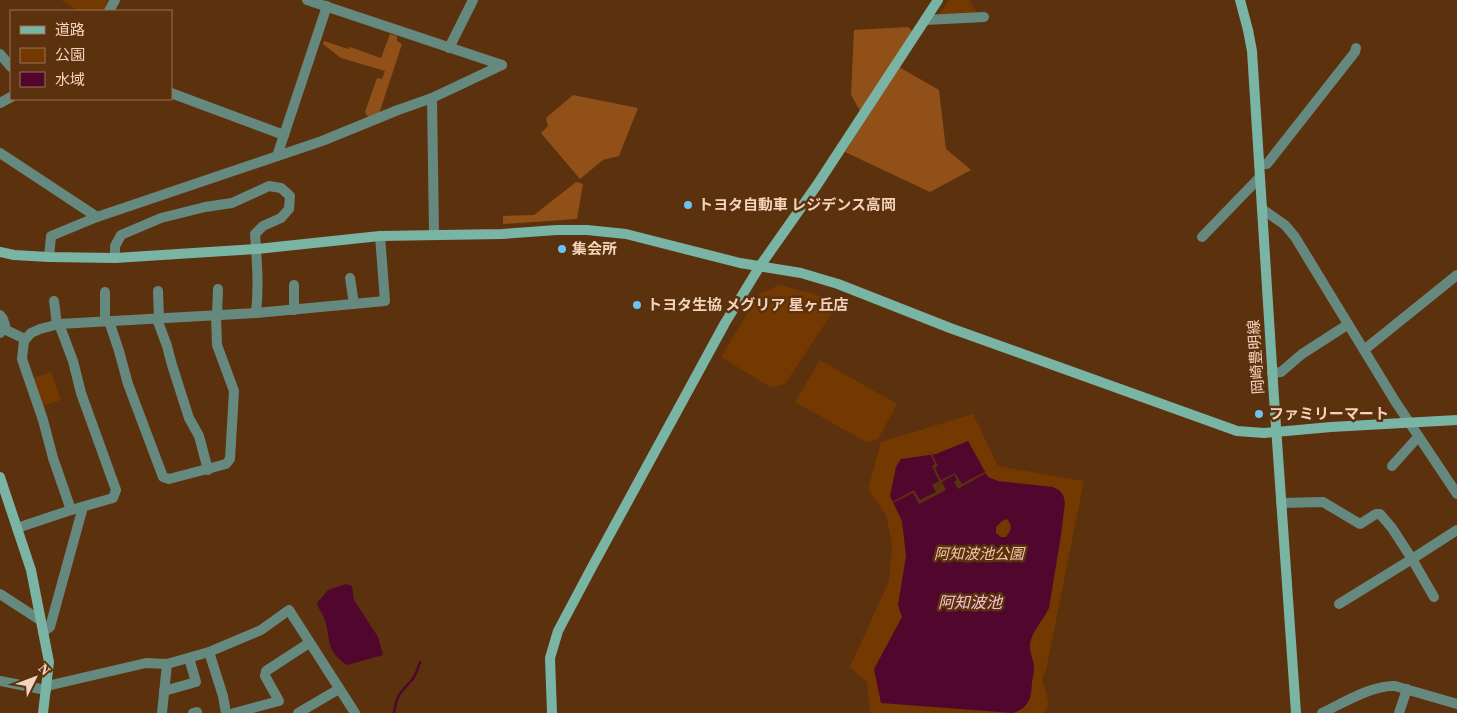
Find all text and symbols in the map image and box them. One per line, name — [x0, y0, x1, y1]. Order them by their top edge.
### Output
legend — [10, 10, 172, 100]
text: 道路 — [55, 19, 85, 40]
text: 公園 — [55, 44, 85, 65]
text: 水域 — [55, 69, 85, 90]
place label: トヨタ自動車 レジデンス高岡 — [698, 194, 896, 215]
marker: トヨタ自動車 レジデンス高岡 — [682, 199, 694, 211]
place label: 集会所 — [571, 238, 617, 259]
marker: 集会所 — [556, 243, 568, 255]
place label: トヨタ生協 メグリア 星ヶ丘店 — [647, 294, 848, 315]
marker: トヨタ生協 メグリア 星ヶ丘店 — [631, 299, 643, 311]
street label: 岡崎豊明線 — [1242, 319, 1269, 395]
place label: ファミリーマート — [1269, 403, 1389, 424]
marker: ファミリーマート — [1253, 408, 1265, 420]
park label: 阿知波池公園 — [934, 543, 1026, 564]
water label: 阿知波池 — [938, 591, 1004, 613]
north arrow — [10, 653, 60, 703]
text: N — [34, 659, 56, 680]

